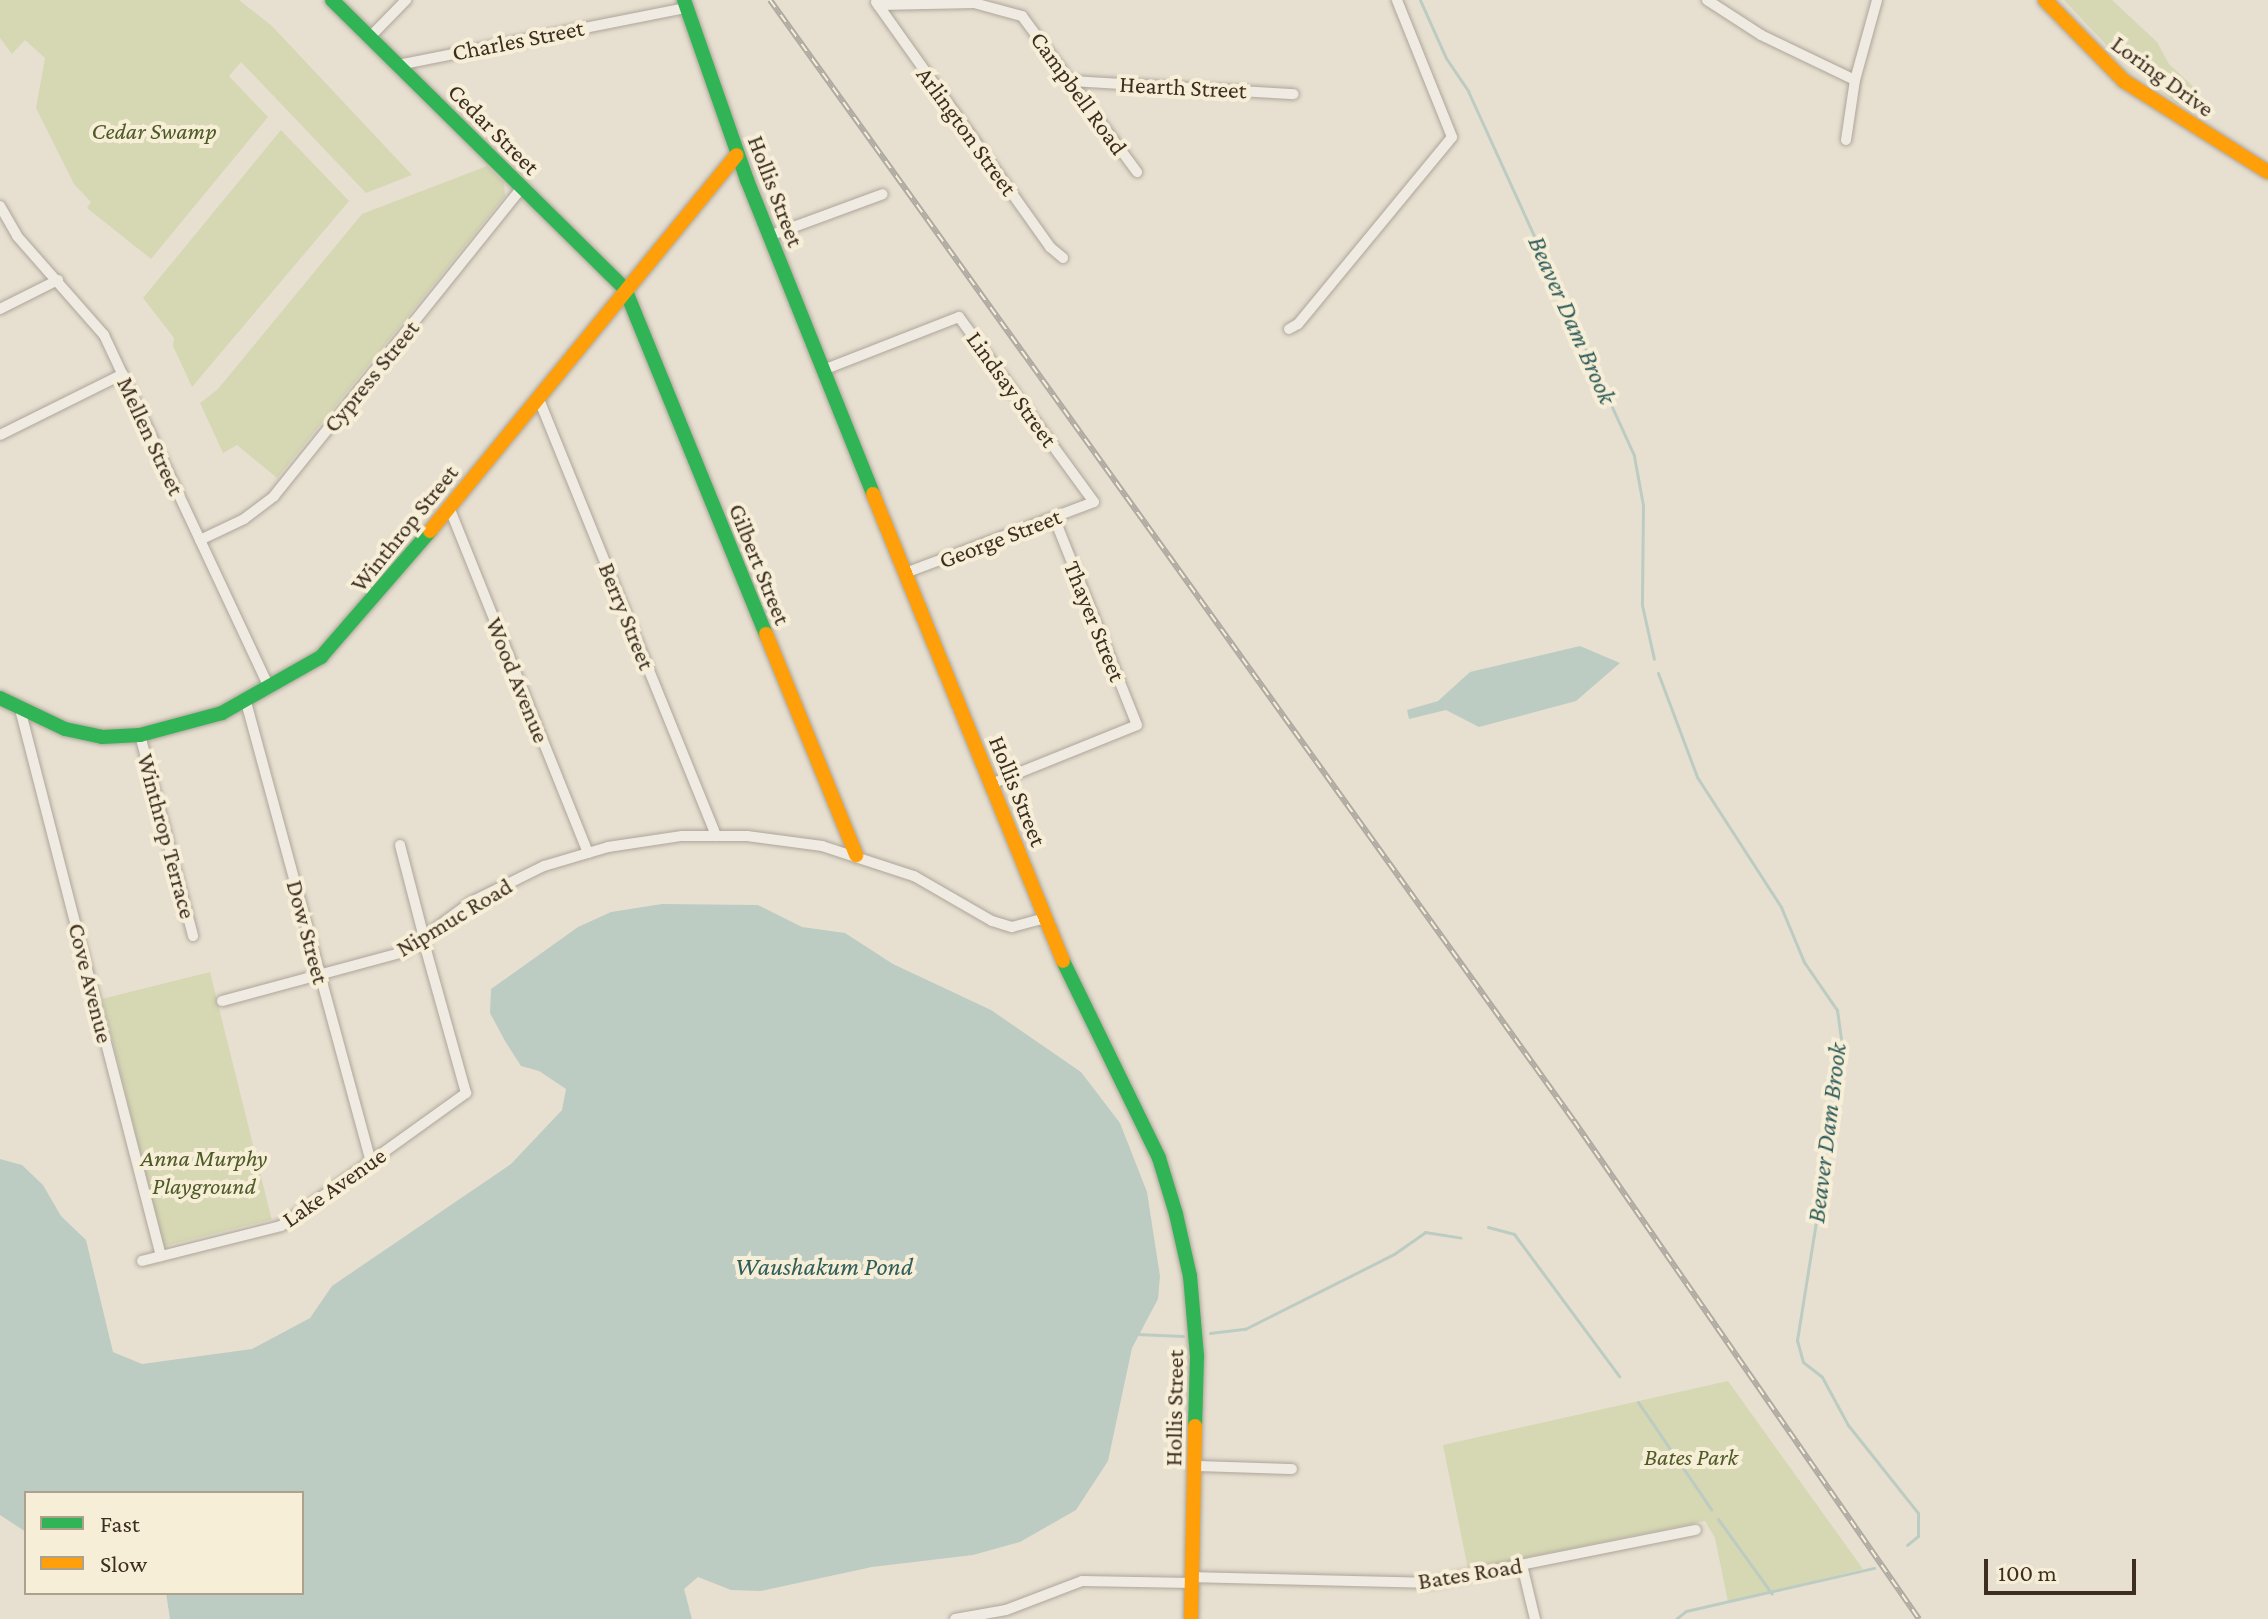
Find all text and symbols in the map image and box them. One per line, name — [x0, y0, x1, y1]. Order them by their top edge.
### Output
street label: Charles Street — [450, 13, 586, 67]
street label: Campbell Road — [1025, 26, 1133, 160]
street label: Loring Drive — [2106, 29, 2220, 123]
street label: Arlington Street — [911, 61, 1023, 201]
street label: Hearth Street — [1119, 69, 1247, 105]
street label: Cedar Street — [442, 77, 546, 181]
park label: Cedar Swamp — [91, 117, 217, 145]
street label: Hollis Street — [742, 131, 810, 251]
water label: Beaver Dam Brook — [1521, 231, 1623, 409]
street label: Cypress Street — [317, 314, 425, 438]
street label: Lindsay Street — [960, 326, 1064, 452]
street label: Mellen Street — [111, 372, 191, 500]
street label: Winthrop Street — [344, 459, 464, 597]
street label: Gilbert Street — [723, 499, 797, 629]
street label: George Street — [935, 502, 1065, 574]
street label: Thayer Street — [1058, 556, 1132, 686]
street label: Berry Street — [593, 558, 661, 674]
street label: Wood Avenue — [480, 613, 556, 747]
street label: Hollis Street — [983, 732, 1053, 850]
street label: Winthrop Terrace — [131, 750, 203, 922]
street label: Nipmuc Road — [391, 871, 517, 963]
street label: Dow Street — [280, 877, 336, 987]
street label: Cove Avenue — [62, 920, 120, 1046]
water label: Beaver Dam Brook — [1800, 1041, 1854, 1225]
street label: Lake Avenue — [277, 1141, 391, 1233]
park label: Anna Murphy Playground — [141, 1144, 267, 1200]
water label: Waushakum Pond — [735, 1251, 913, 1283]
street label: Hollis Street — [1159, 1349, 1189, 1467]
park label: Bates Park — [1644, 1443, 1738, 1471]
legend — [24, 1491, 304, 1595]
text: Fast — [100, 1510, 140, 1537]
scale bar — [1988, 1543, 2140, 1593]
text: Slow — [100, 1550, 147, 1577]
street label: Bates Road — [1416, 1551, 1524, 1595]
text: 100 m — [1998, 1559, 2057, 1586]

